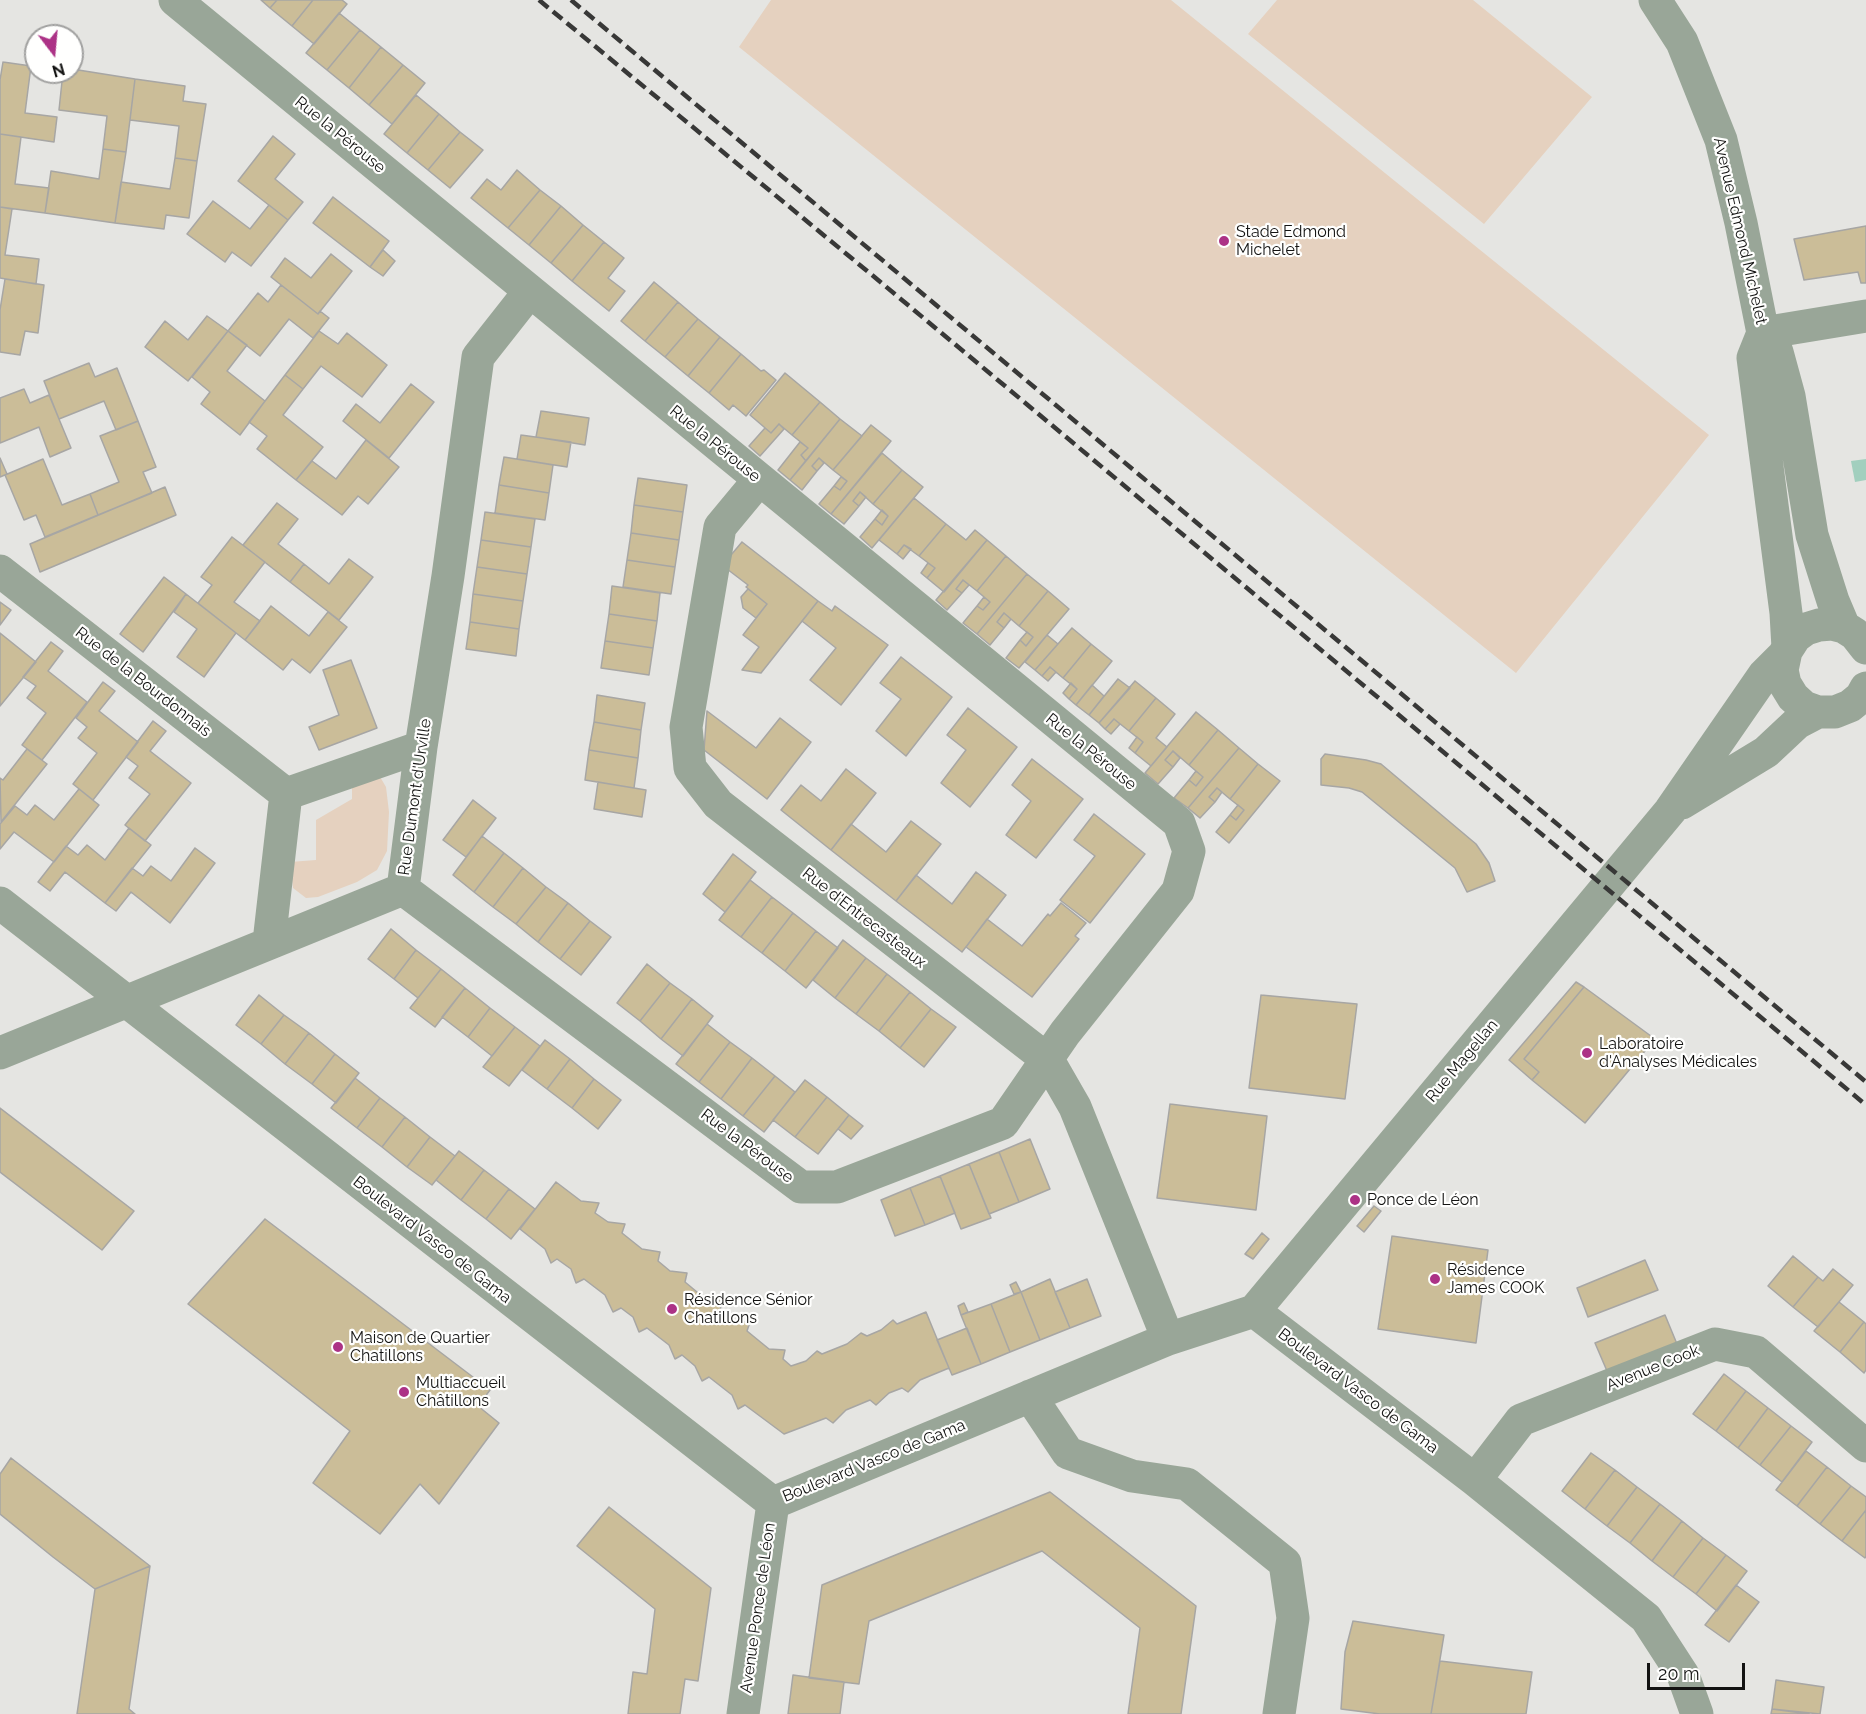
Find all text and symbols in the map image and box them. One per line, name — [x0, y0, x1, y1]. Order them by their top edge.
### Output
north arrow — [24, 24, 84, 84]
text: N — [50, 59, 67, 81]
street label: Rue la Pérouse — [291, 93, 389, 177]
street label: Avenue Edmond Michelet — [1709, 136, 1771, 326]
place label: Stade Edmond Michelet — [1236, 222, 1346, 260]
marker: Stade Edmond Michelet — [1217, 234, 1231, 248]
street label: Rue la Pérouse — [666, 402, 764, 486]
street label: Rue de la Bourdonnais — [71, 623, 215, 741]
street label: Rue la Pérouse — [1042, 710, 1140, 794]
street label: Rue Dumont d'Urville — [395, 717, 435, 877]
street label: Rue d'Entrecasteaux — [798, 864, 930, 972]
street label: Rue Magellan — [1422, 1016, 1502, 1106]
place label: Laboratoire d'Analyses Médicales — [1599, 1034, 1757, 1072]
marker: Laboratoire d'Analyses Médicales — [1580, 1046, 1594, 1060]
street label: Rue la Pérouse — [697, 1105, 797, 1187]
street label: Boulevard Vasco de Gama — [349, 1172, 515, 1308]
place label: Ponce de Léon — [1367, 1190, 1479, 1210]
marker: Ponce de Léon — [1348, 1193, 1362, 1207]
place label: Résidence James COOK — [1447, 1260, 1544, 1298]
marker: Résidence James COOK — [1428, 1272, 1442, 1286]
place label: Résidence Sénior Chatillons — [684, 1290, 813, 1328]
marker: Résidence Sénior Chatillons — [665, 1302, 679, 1316]
street label: Boulevard Vasco de Gama — [1274, 1325, 1442, 1457]
place label: Maison de Quartier Chatillons — [350, 1328, 490, 1366]
marker: Maison de Quartier Chatillons — [331, 1340, 345, 1354]
street label: Avenue Cook — [1604, 1341, 1702, 1395]
place label: Multiaccueil Châtillons — [416, 1373, 506, 1411]
marker: Multiaccueil Châtillons — [397, 1385, 411, 1399]
street label: Boulevard Vasco de Gama — [780, 1415, 968, 1507]
street label: Avenue Ponce de Léon — [737, 1522, 779, 1694]
scale bar — [1650, 1651, 1748, 1689]
text: 20 m — [1658, 1663, 1700, 1684]

